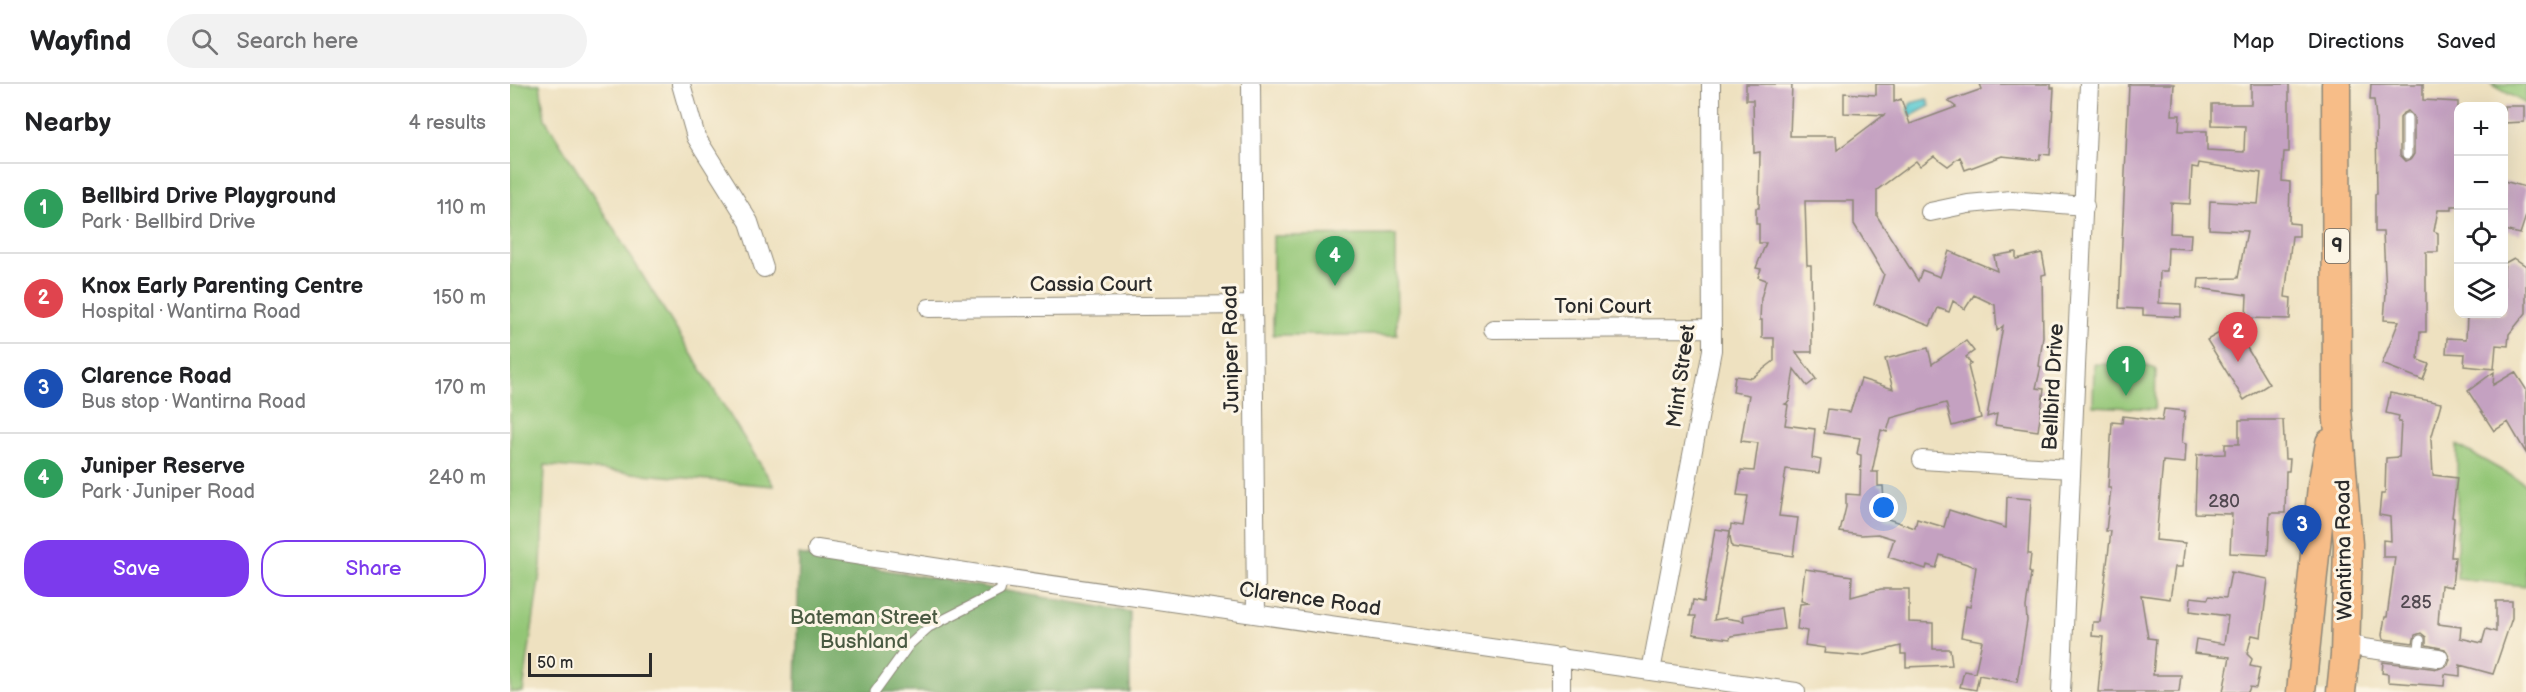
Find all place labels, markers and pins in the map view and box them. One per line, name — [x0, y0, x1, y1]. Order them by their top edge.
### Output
pin: 4 — [1316, 236, 1354, 286]
pin: 2 — [2218, 312, 2258, 362]
pin: 1 — [2106, 346, 2146, 396]
pin: 3 — [2282, 506, 2322, 555]

